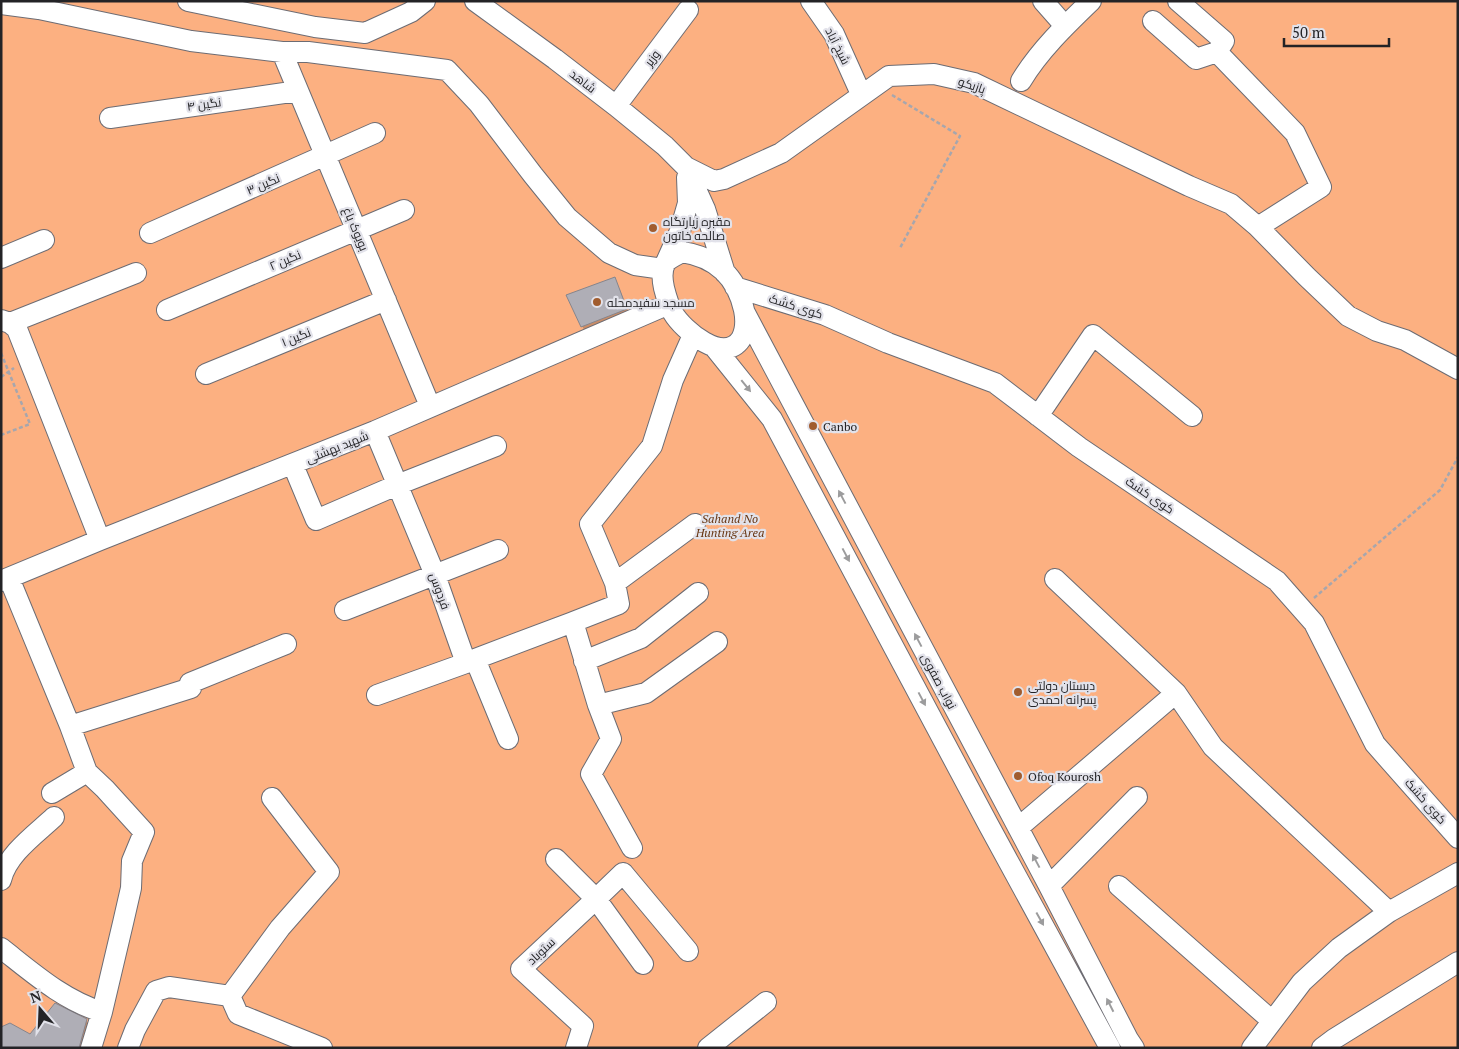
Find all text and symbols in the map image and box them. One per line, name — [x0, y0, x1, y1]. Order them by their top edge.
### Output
scale bar — [1284, 15, 1389, 47]
text: 50 m — [1292, 22, 1325, 42]
street label: شیخ آباد — [821, 25, 854, 68]
street label: وزیر — [640, 47, 663, 70]
street label: شاهد — [567, 66, 599, 96]
street label: پازیکو — [956, 73, 988, 99]
street label: نگین ۴ — [186, 94, 222, 114]
street label: نگین ۳ — [244, 170, 282, 198]
street label: بویوک باغ — [339, 205, 372, 253]
place label: مقبره زیارتگاه صالحه خاتون — [663, 214, 731, 243]
marker: مقبره زیارتگاه صالحه خاتون — [647, 222, 659, 234]
street label: نگین ۲ — [267, 247, 303, 273]
street label: کوی کشک — [767, 290, 825, 322]
place label: مسجد سفیدمحله — [607, 295, 695, 310]
marker: مسجد سفیدمحله — [591, 296, 603, 308]
street label: نگین ۱ — [279, 324, 313, 350]
one-way arrow — [740, 379, 751, 392]
place label: Canbo — [823, 419, 857, 434]
marker: Canbo — [807, 420, 819, 432]
street label: شهید بهشتی — [303, 428, 371, 466]
street label: کوی کشک — [1123, 473, 1177, 517]
one-way arrow — [838, 490, 846, 504]
park label: Sahand No Hunting Area — [695, 511, 764, 540]
one-way arrow — [841, 549, 850, 562]
street label: فردوس — [426, 571, 454, 611]
one-way arrow — [914, 633, 922, 648]
street label: نواب صفوی — [918, 651, 960, 711]
place label: دبستان دولتی پسرانه احمدی — [1028, 678, 1097, 709]
marker: دبستان دولتی پسرانه احمدی — [1012, 686, 1024, 698]
one-way arrow — [918, 692, 926, 706]
place label: Ofoq Kourosh — [1028, 769, 1101, 784]
marker: Ofoq Kourosh — [1012, 770, 1024, 782]
street label: کوی کشک — [1402, 775, 1450, 827]
one-way arrow — [1031, 854, 1040, 868]
one-way arrow — [1036, 912, 1044, 927]
street label: ستوباد — [524, 934, 558, 968]
north arrow — [15, 984, 65, 1034]
text: N — [27, 985, 44, 1007]
one-way arrow — [1106, 998, 1114, 1013]

